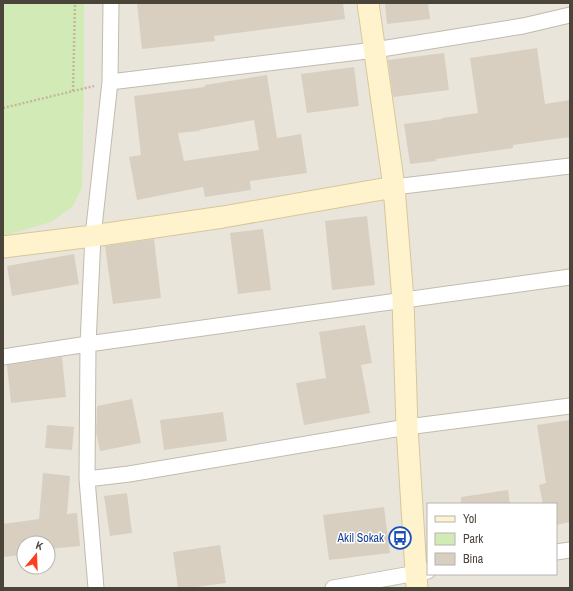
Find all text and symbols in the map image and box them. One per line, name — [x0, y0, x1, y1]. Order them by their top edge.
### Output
legend — [427, 503, 557, 575]
text: Yol — [463, 511, 476, 527]
bus stop icon: Akil Sokak — [387, 525, 413, 551]
place label: Akil Sokak — [337, 530, 384, 546]
text: Park — [463, 531, 483, 547]
north arrow — [16, 535, 56, 575]
text: K — [34, 538, 45, 553]
text: Bina — [463, 551, 484, 567]

